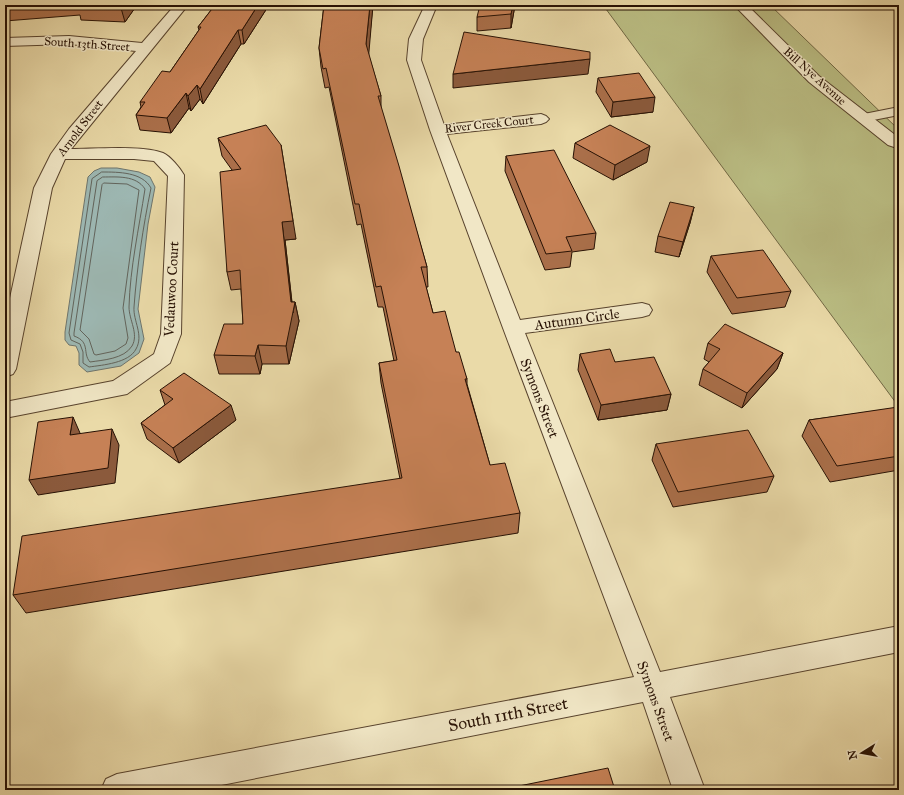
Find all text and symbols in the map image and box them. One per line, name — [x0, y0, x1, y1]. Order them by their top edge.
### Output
street label: South 13th Street — [44, 34, 131, 54]
street label: Bill Nye Avenue — [781, 44, 849, 108]
street label: Arnold Street — [54, 97, 106, 160]
street label: River Creek Court — [444, 112, 535, 136]
street label: Vedauwoo Court — [160, 241, 182, 338]
street label: Autumn Circle — [533, 305, 621, 334]
street label: Symons Street — [517, 356, 563, 440]
street label: Symons Street — [633, 659, 678, 744]
street label: South 11th Street — [446, 693, 570, 736]
north arrow — [842, 733, 882, 773]
text: N — [845, 748, 860, 761]

